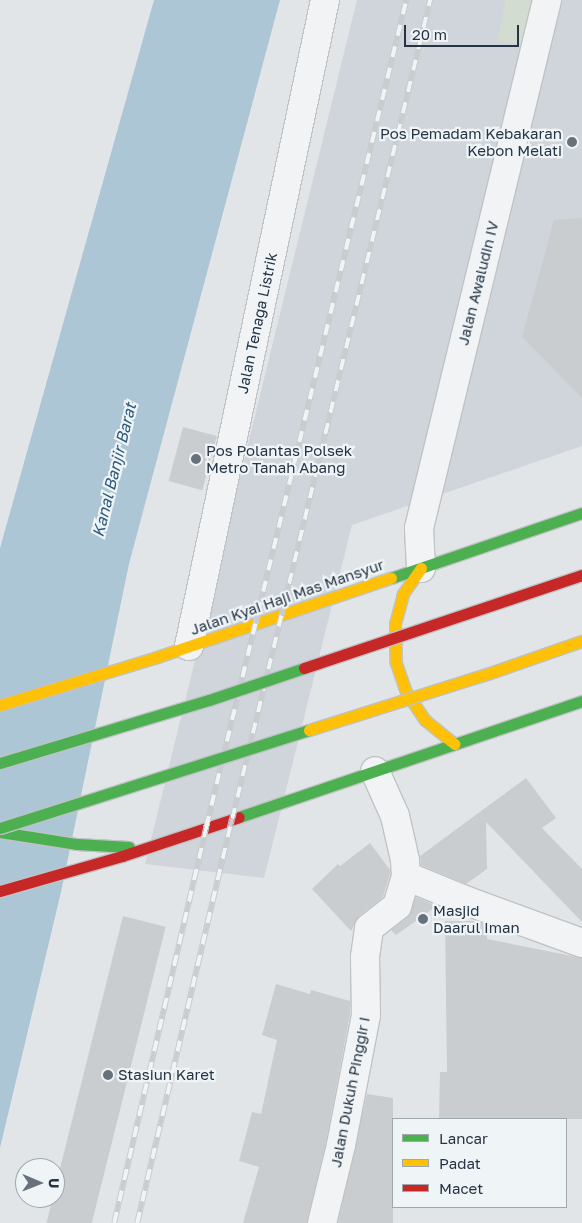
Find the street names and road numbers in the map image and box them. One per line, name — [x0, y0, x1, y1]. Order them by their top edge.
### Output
street label: Jalan Awaludin IV — [454, 219, 502, 347]
street label: Jalan Tenaga Listrik — [233, 251, 281, 395]
street label: Jalan Kyai Haji Mas Mansyur — [188, 555, 386, 639]
street label: Jalan Dukuh Pinggir I — [327, 1015, 373, 1169]

